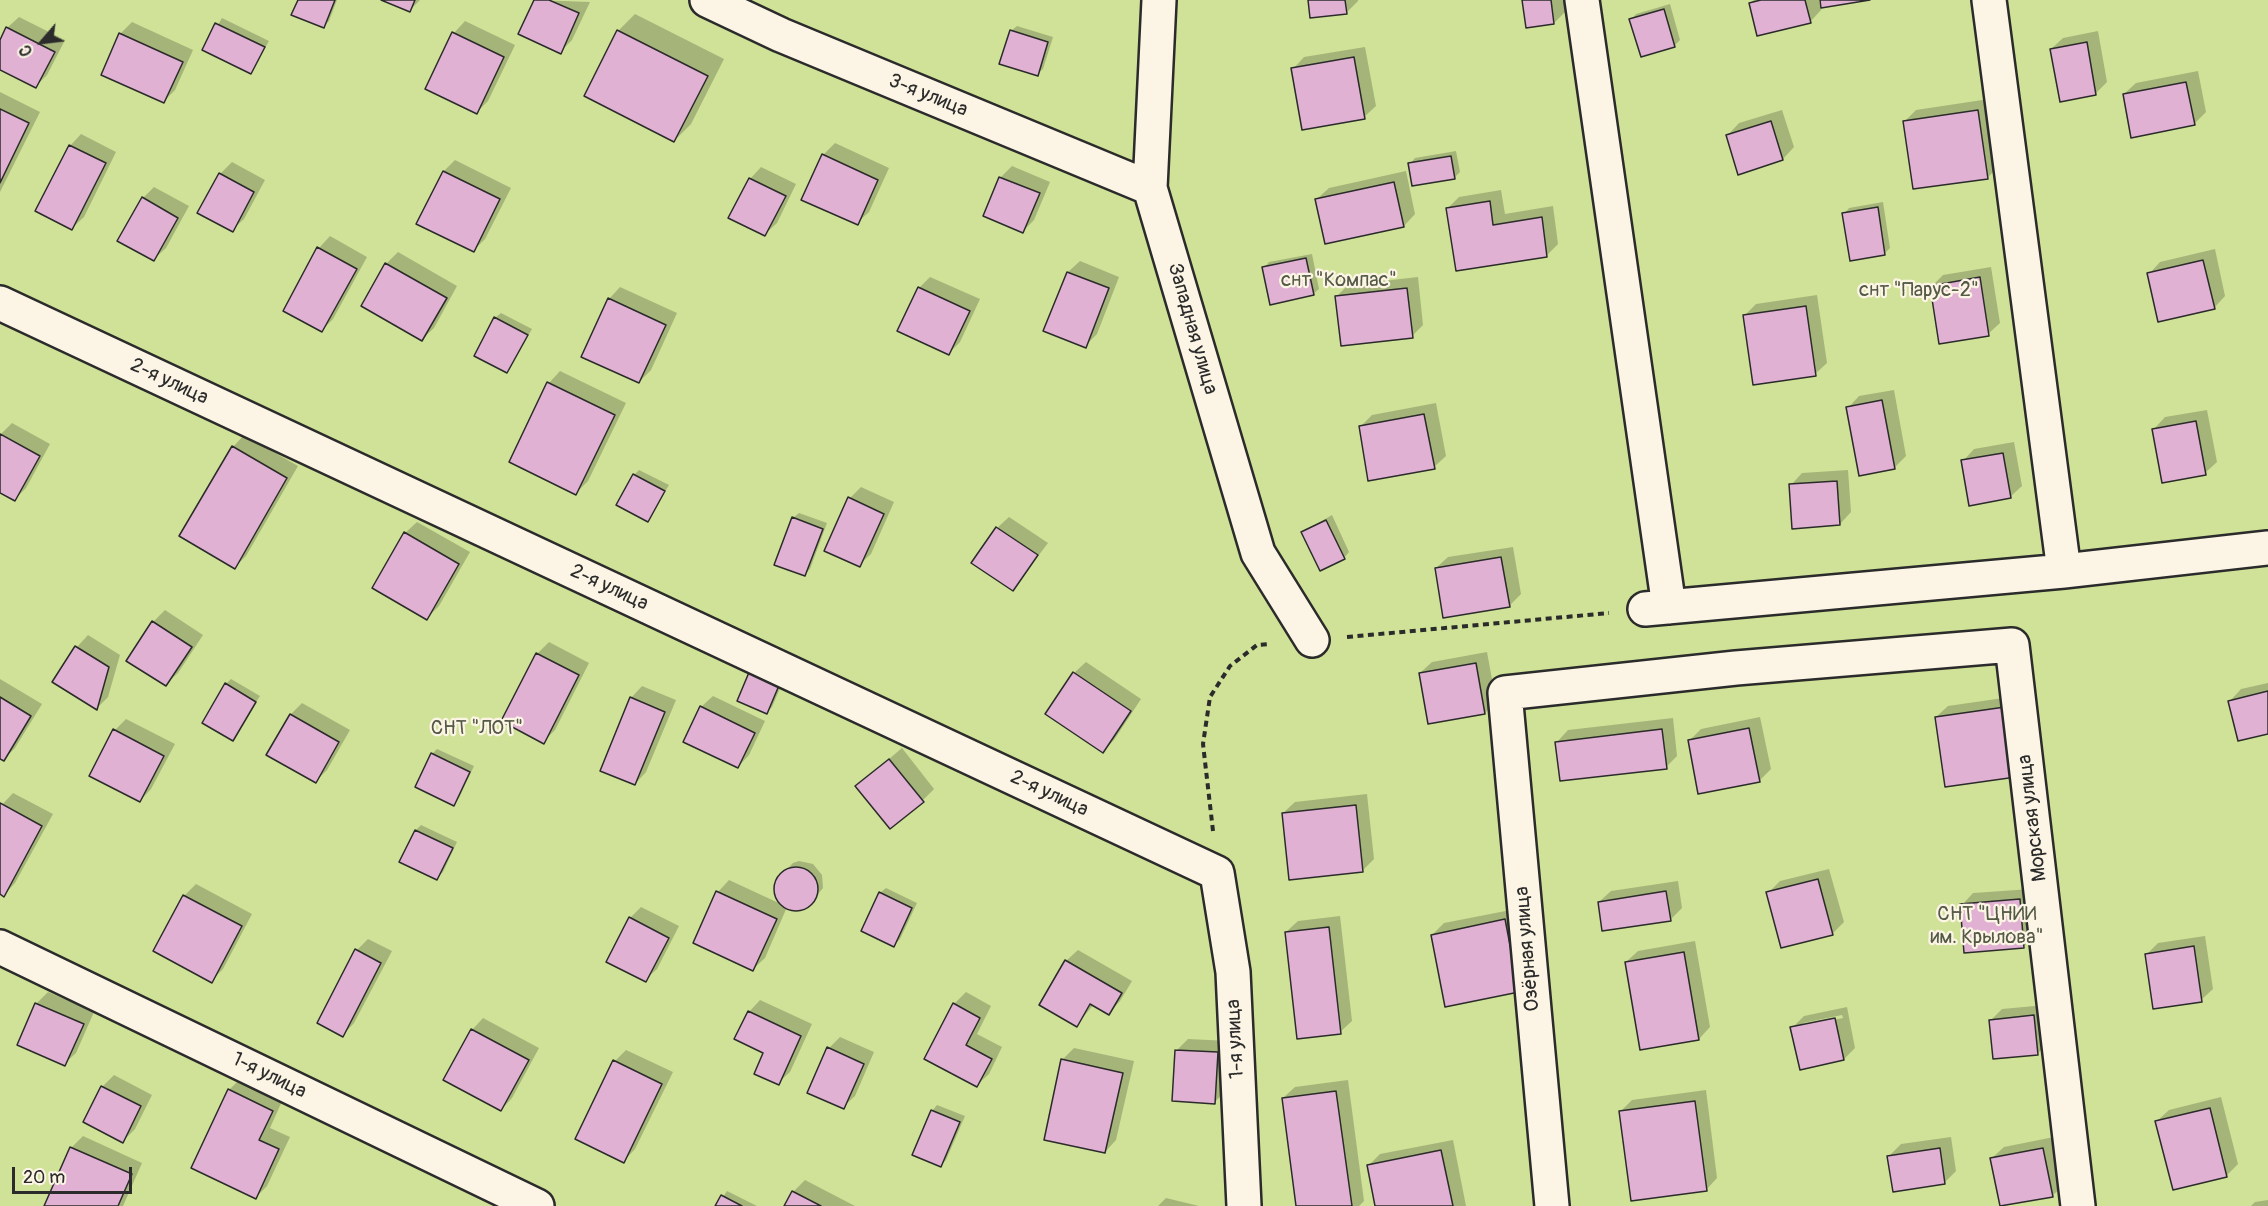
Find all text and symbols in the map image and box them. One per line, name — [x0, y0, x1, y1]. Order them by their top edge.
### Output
north arrow — [12, 12, 72, 72]
text: С — [15, 41, 37, 60]
street label: 3-я улица — [885, 69, 971, 123]
street label: Западная улица — [1162, 261, 1222, 397]
park label: снт "Компас" — [1281, 269, 1397, 293]
park label: снт "Парус-2" — [1859, 279, 1979, 303]
street label: 2-я улица — [126, 354, 212, 410]
street label: 2-я улица — [566, 560, 652, 616]
park label: СНТ "ЛОТ" — [431, 717, 523, 741]
street label: Морская улица — [2013, 753, 2053, 883]
street label: 2-я улица — [1006, 766, 1092, 822]
street label: Озёрная улица — [1511, 885, 1545, 1013]
park label: СНТ "ЦНИИ им. Крылова" — [1930, 903, 2044, 950]
street label: 1-я улица — [1222, 998, 1250, 1080]
street label: 1-я улица — [228, 1048, 310, 1104]
scale bar — [15, 1155, 135, 1193]
text: 20 m — [23, 1166, 65, 1189]

